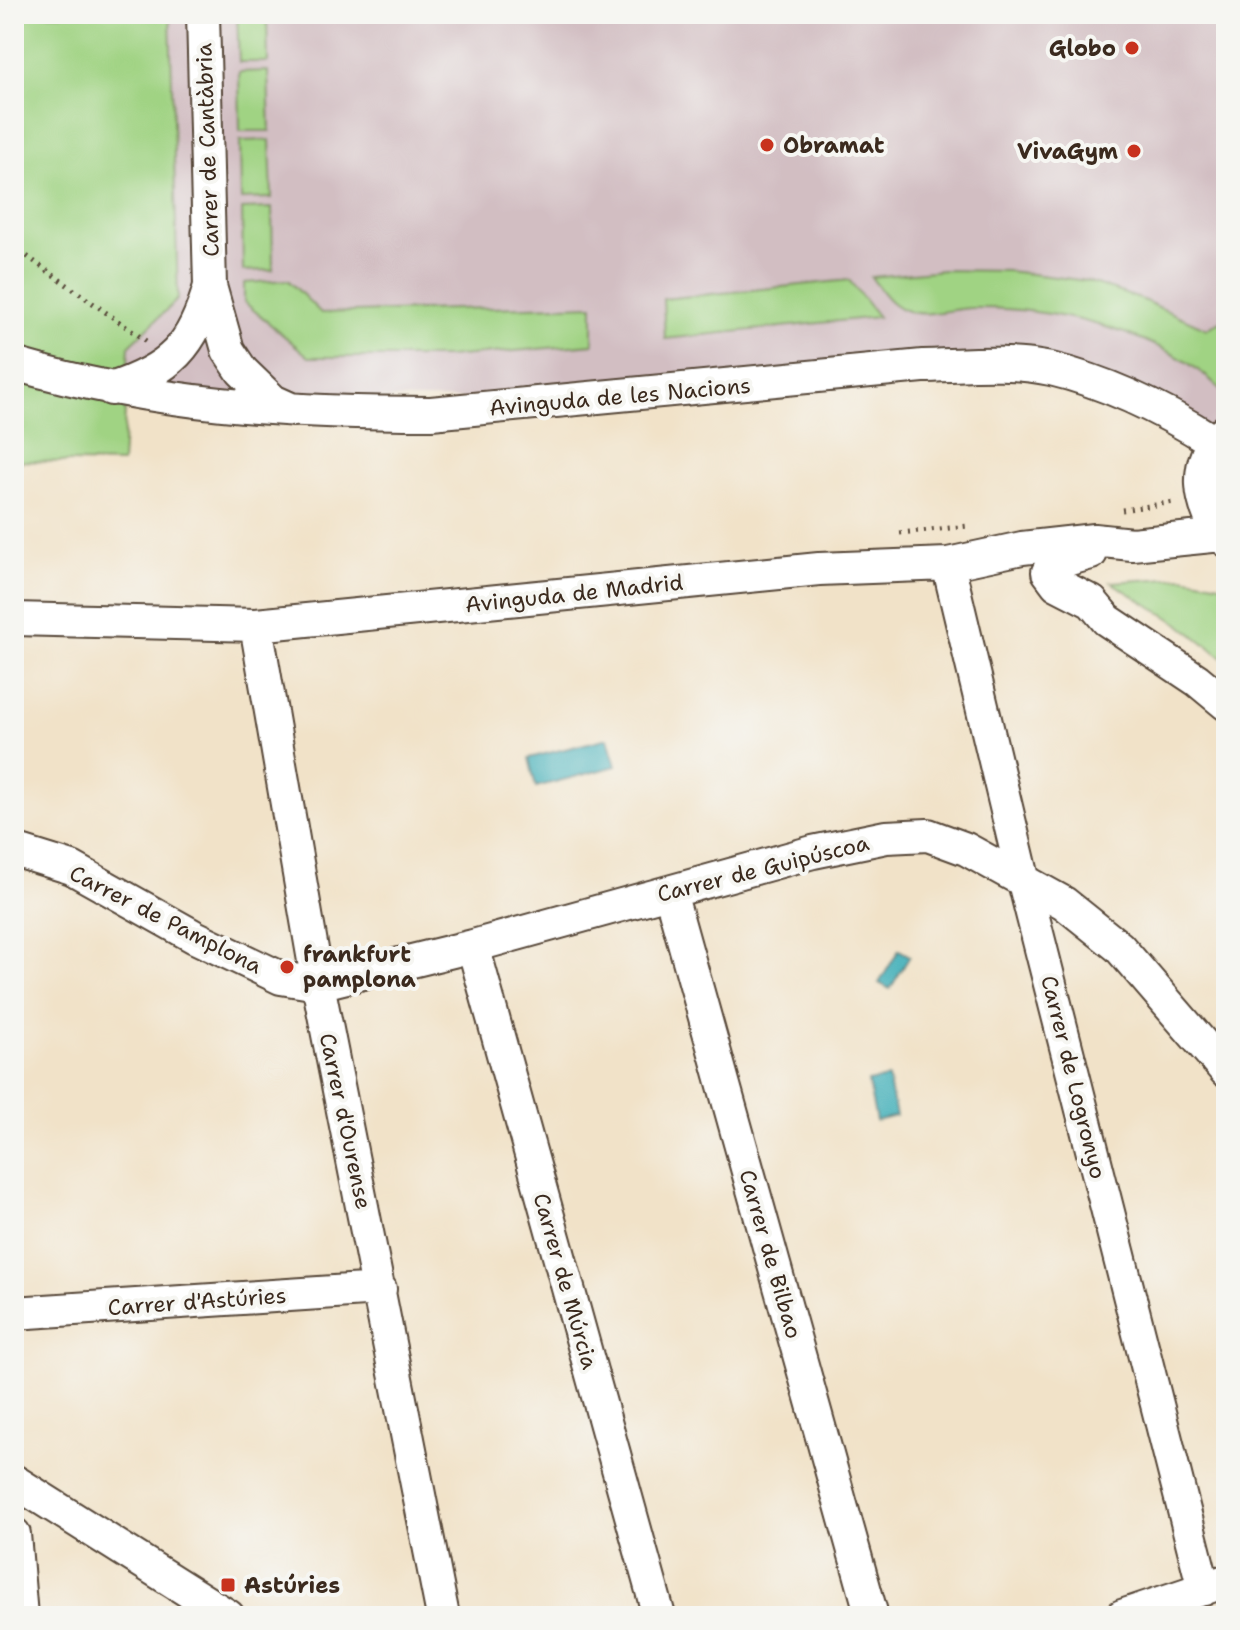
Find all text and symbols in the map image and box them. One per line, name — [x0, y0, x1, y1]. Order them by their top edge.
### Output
place label: Globo — [1049, 34, 1116, 63]
marker: Globo — [1123, 39, 1141, 57]
street label: Carrer de Cantàbria — [189, 42, 226, 257]
place label: Obramat — [783, 131, 885, 160]
marker: Obramat — [758, 136, 776, 154]
place label: VivaGym — [1017, 137, 1118, 166]
marker: VivaGym — [1125, 142, 1143, 160]
street label: Avinguda de les Nacions — [488, 371, 752, 422]
street label: Avinguda de Madrid — [464, 568, 685, 619]
street label: Carrer de Guipúscoa — [654, 828, 872, 909]
street label: Carrer de Pamplona — [65, 858, 267, 981]
place label: frankfurt pamplona — [303, 940, 416, 994]
marker: frankfurt pamplona — [278, 958, 296, 976]
street label: Carrer de Logronyo — [1034, 972, 1113, 1182]
street label: Carrer d'Ourense — [313, 1030, 378, 1212]
street label: Carrer de Bilbao — [733, 1166, 809, 1342]
street label: Carrer de Múrcia — [527, 1190, 605, 1373]
street label: Carrer d'Astúries — [107, 1281, 287, 1322]
place label: Astúries — [244, 1571, 340, 1600]
marker: Astúries — [219, 1576, 237, 1594]

